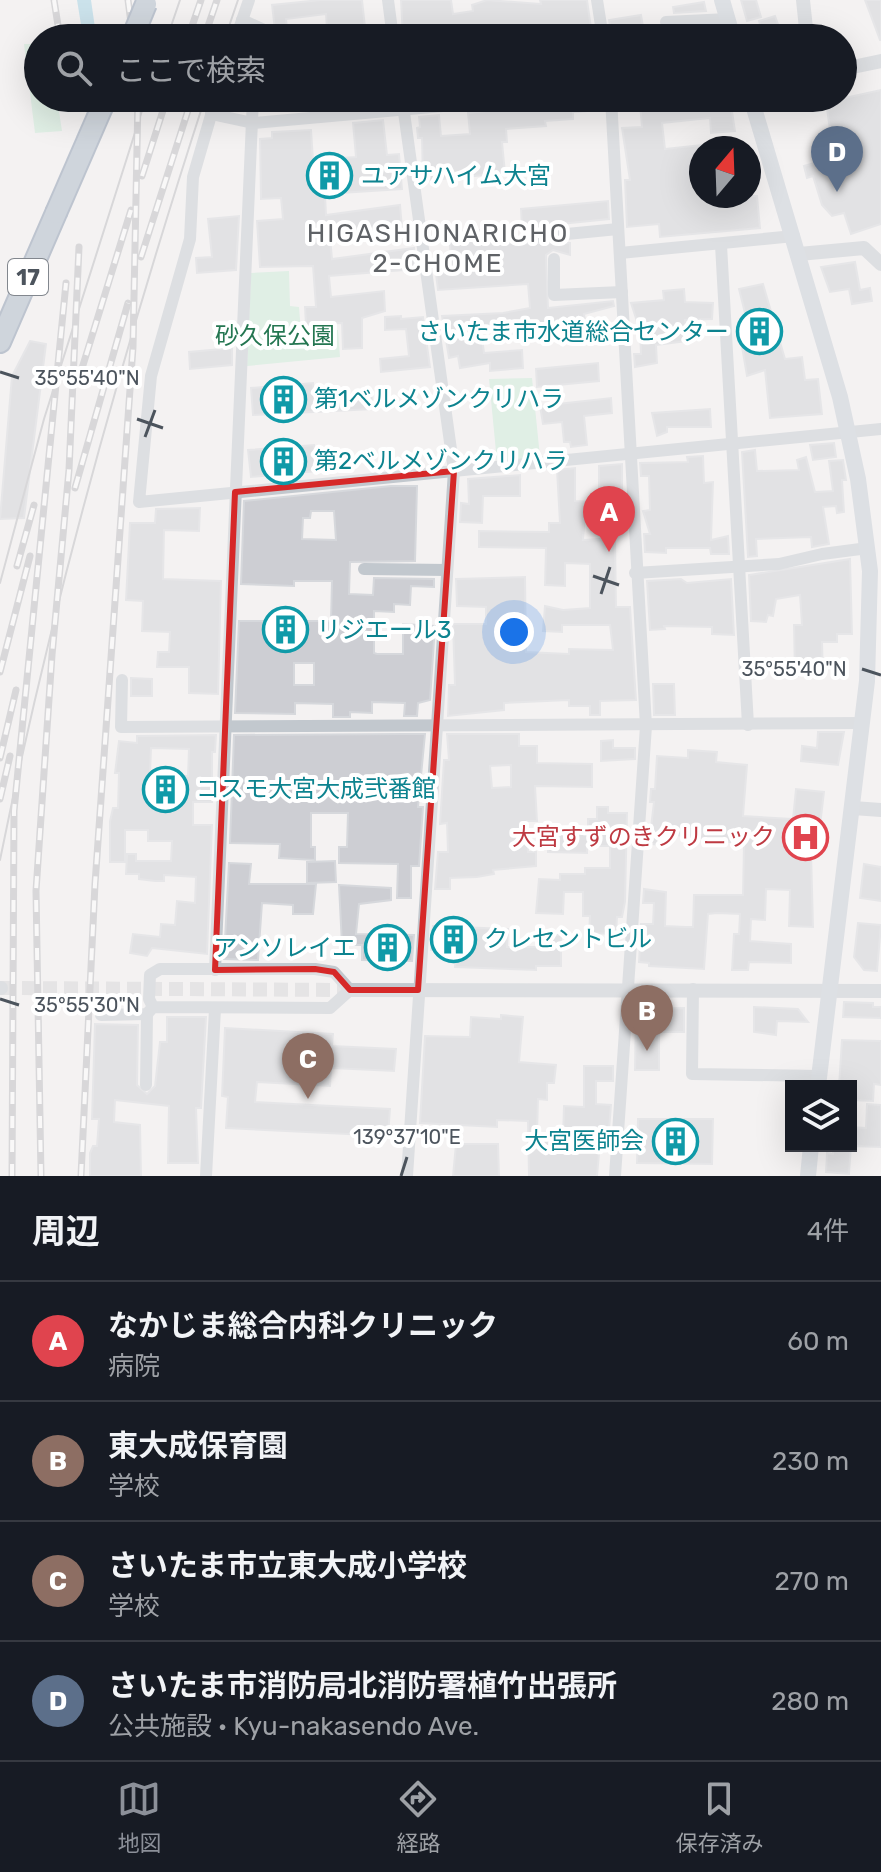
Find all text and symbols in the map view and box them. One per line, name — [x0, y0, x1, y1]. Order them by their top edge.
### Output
search box — [24, 24, 857, 112]
icon: search — [52, 46, 96, 90]
text: ここで検索 — [116, 53, 266, 89]
pin: D — [811, 126, 863, 192]
north arrow — [689, 136, 761, 208]
building icon: ユアサハイム大宮 — [306, 152, 354, 200]
place label: ユアサハイム大宮 — [361, 162, 551, 190]
district label: HIGASHIONARICHO 2-CHOME — [307, 218, 569, 279]
road number: 17 — [8, 259, 48, 295]
building icon: さいたま市水道総合センター — [736, 308, 784, 356]
place label: さいたま市水道総合センター — [418, 318, 729, 346]
park label: 砂久保公園 — [215, 322, 335, 350]
text: 35°55'40"N — [34, 366, 140, 390]
building icon: 第1ベルメゾンクリハラ — [259, 375, 307, 423]
place label: 第1ベルメゾンクリハラ — [314, 385, 564, 413]
building icon: 第2ベルメゾンクリハラ — [259, 437, 307, 485]
place label: 第2ベルメゾンクリハラ — [314, 447, 568, 475]
pin: A — [583, 486, 635, 552]
building icon: リジエール3 — [262, 606, 310, 654]
your location — [494, 612, 534, 652]
place label: リジエール3 — [317, 616, 451, 644]
text: 35°55'40"N — [741, 657, 847, 681]
building icon: コスモ大宮大成弐番館 — [141, 765, 189, 813]
place label: コスモ大宮大成弐番館 — [196, 775, 436, 803]
hospital icon: 大宮すずのきクリニック — [782, 813, 830, 861]
place label: 大宮すずのきクリニック — [512, 823, 775, 851]
building icon: クレセントビル — [429, 915, 477, 963]
building icon: アンソレイエ — [363, 924, 411, 972]
place label: クレセントビル — [484, 925, 652, 953]
place label: アンソレイエ — [213, 934, 356, 962]
pin: B — [621, 985, 673, 1051]
text: 35°55'30"N — [34, 993, 140, 1017]
pin: C — [282, 1033, 334, 1099]
map controls — [785, 1080, 857, 1152]
button: layers — [785, 1080, 857, 1152]
building icon: 大宮医師会 — [651, 1117, 699, 1165]
text: 139°37'10"E — [353, 1125, 461, 1149]
place label: 大宮医師会 — [524, 1127, 644, 1155]
text: 周辺 — [32, 1211, 100, 1252]
text: 4件 — [807, 1216, 849, 1247]
text: なかじま総合内科クリニック — [108, 1308, 498, 1344]
text: A — [49, 1326, 67, 1357]
text: 60 m — [787, 1326, 849, 1357]
text: 病院 — [108, 1351, 160, 1382]
text: 東大成保育園 — [108, 1428, 288, 1464]
text: B — [49, 1446, 67, 1477]
text: 230 m — [772, 1446, 849, 1477]
text: 学校 — [108, 1471, 160, 1502]
text: さいたま市立東大成小学校 — [108, 1548, 467, 1584]
text: C — [49, 1566, 67, 1597]
text: 270 m — [774, 1566, 849, 1597]
text: 学校 — [108, 1591, 160, 1622]
text: さいたま市消防局北消防署植竹出張所 — [108, 1668, 617, 1704]
text: D — [49, 1686, 67, 1717]
text: 280 m — [771, 1686, 849, 1717]
text: 公共施設 · Kyu-nakasendo Ave. — [108, 1711, 479, 1742]
tab: 地図 — [117, 1777, 162, 1857]
tab: 経路 — [396, 1777, 441, 1857]
tab: 保存済み — [675, 1777, 764, 1857]

